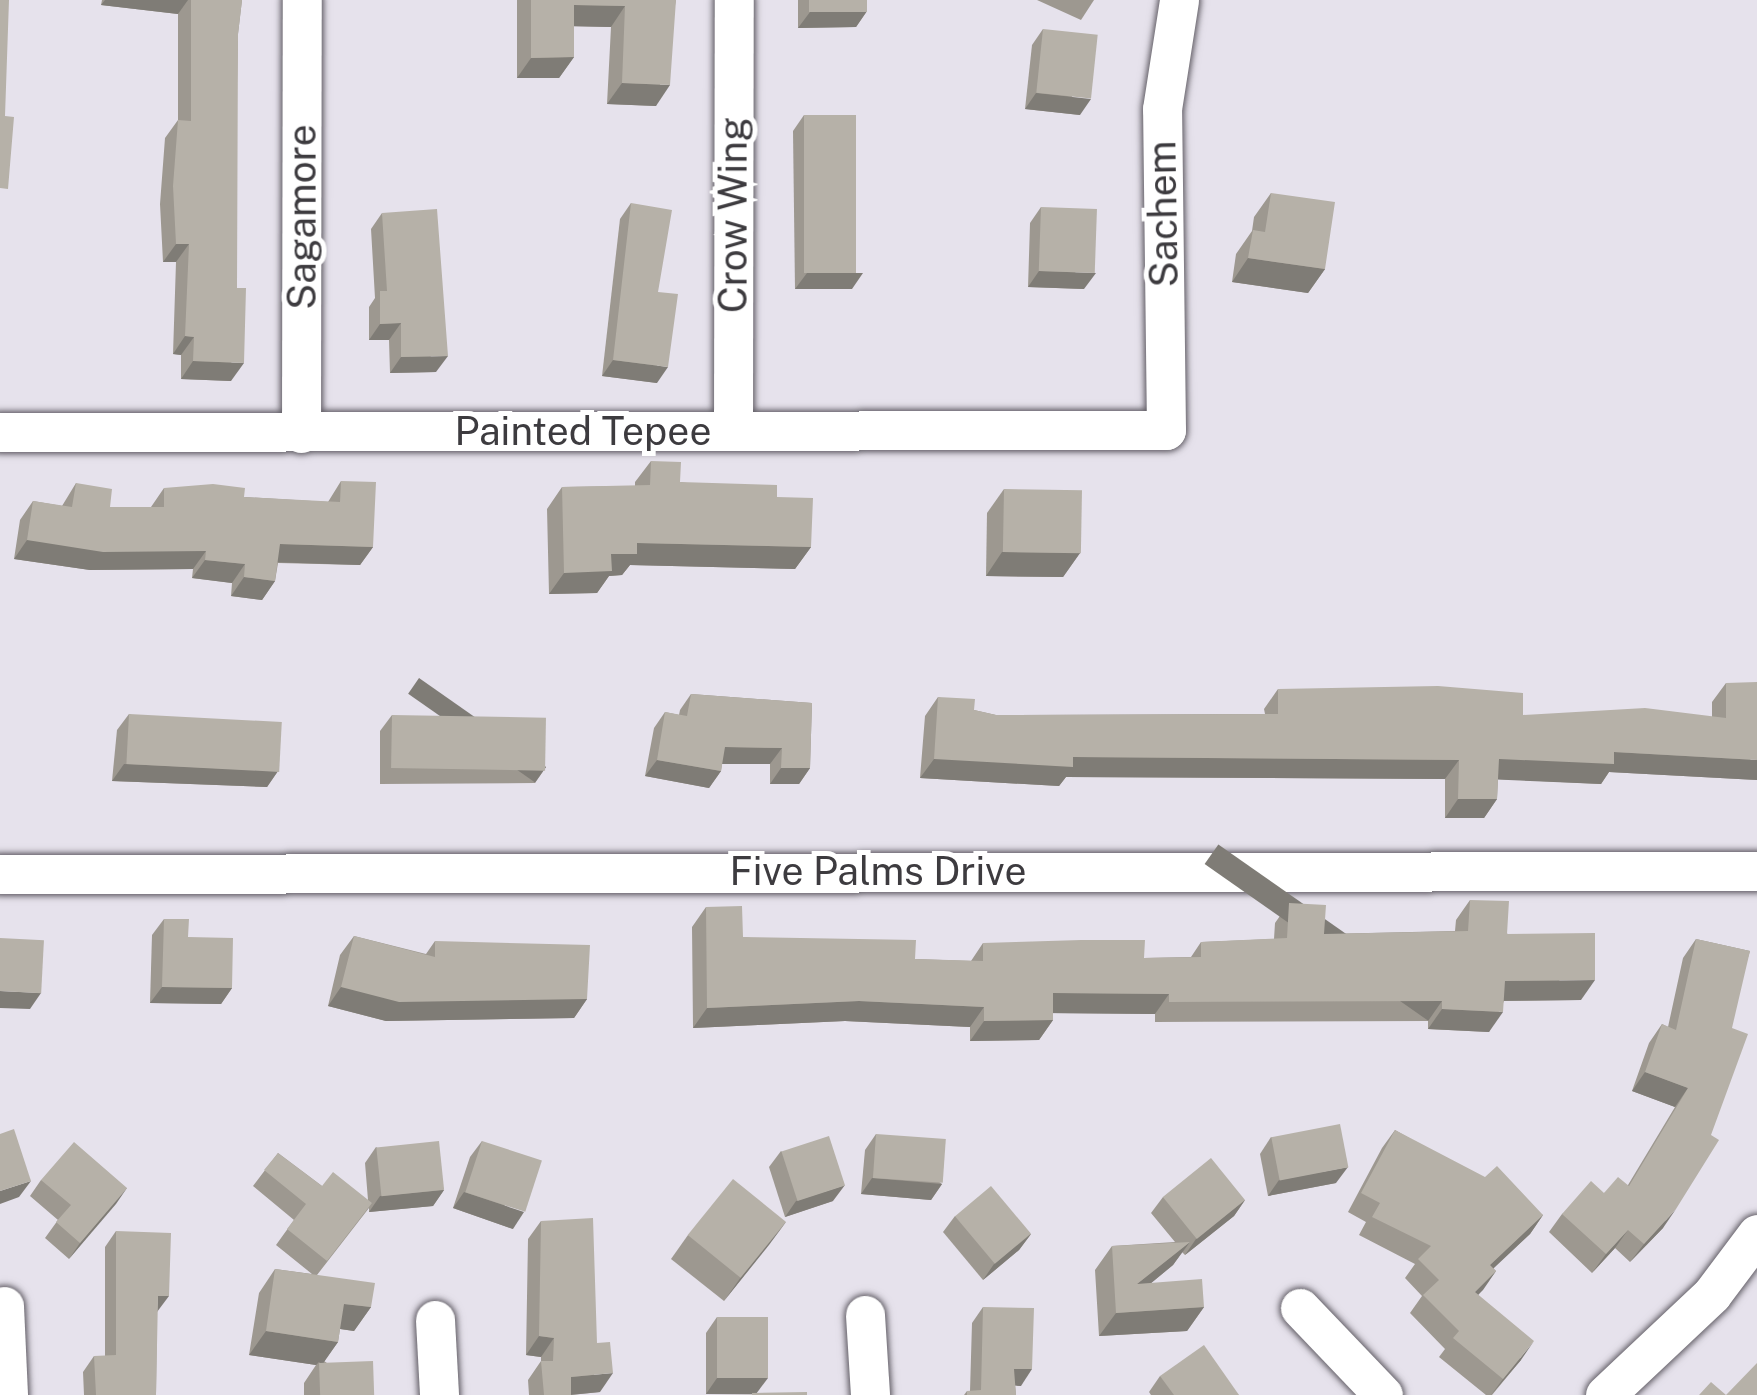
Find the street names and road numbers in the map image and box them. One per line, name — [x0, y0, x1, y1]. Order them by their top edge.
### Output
street label: Crow Wing — [710, 116, 756, 314]
street label: Sagamore — [279, 124, 325, 310]
street label: Sachem — [1138, 140, 1188, 288]
street label: Painted Tepee — [454, 408, 712, 454]
street label: Five Palms Drive — [729, 848, 1027, 894]

